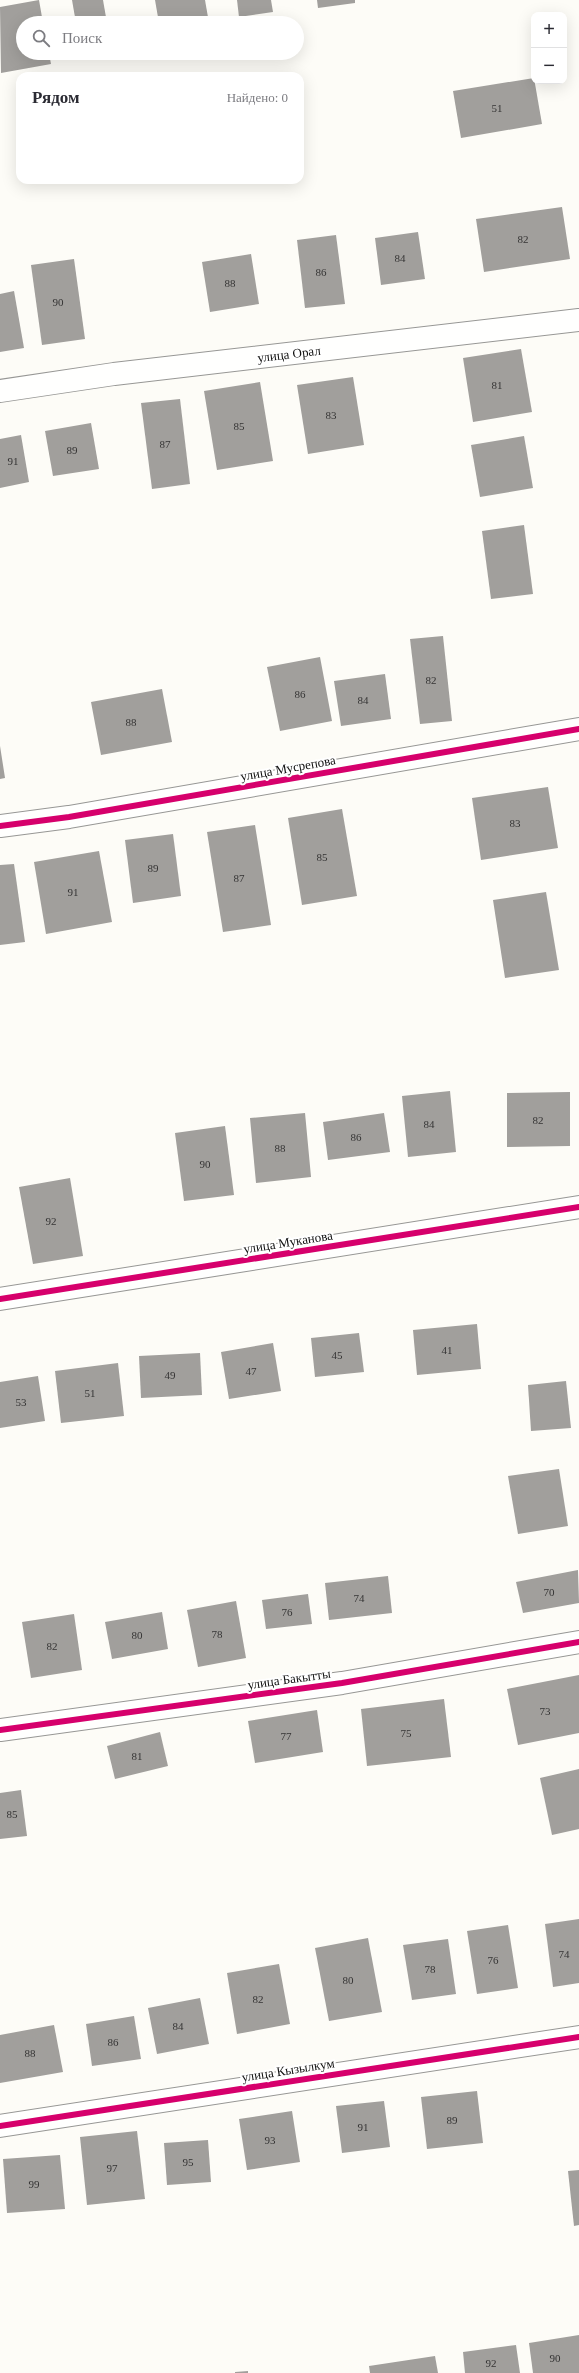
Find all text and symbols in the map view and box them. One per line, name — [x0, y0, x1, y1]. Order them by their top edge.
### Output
map controls — [531, 12, 567, 84]
button: + — [531, 12, 567, 48]
search box — [16, 16, 304, 60]
icon: search — [30, 27, 52, 49]
text: Поиск — [62, 30, 102, 46]
button: − — [531, 48, 567, 84]
text: Рядом — [32, 88, 80, 107]
text: Найдено: 0 — [227, 90, 288, 105]
house number: 51 — [492, 102, 503, 114]
house number: 82 — [518, 233, 529, 245]
house number: 84 — [395, 252, 406, 264]
house number: 86 — [316, 266, 327, 278]
house number: 88 — [225, 277, 236, 289]
house number: 90 — [53, 296, 64, 308]
street label: улица Орал — [257, 343, 322, 365]
house number: 81 — [492, 379, 503, 391]
house number: 83 — [326, 409, 337, 421]
house number: 85 — [234, 420, 245, 432]
house number: 87 — [160, 438, 171, 450]
house number: 89 — [67, 444, 78, 456]
house number: 91 — [8, 455, 19, 467]
house number: 82 — [426, 674, 437, 686]
house number: 86 — [295, 688, 306, 700]
house number: 84 — [358, 694, 369, 706]
house number: 88 — [126, 716, 137, 728]
street label: улица Мусрепова — [239, 752, 337, 784]
house number: 83 — [510, 817, 521, 829]
house number: 85 — [317, 851, 328, 863]
house number: 89 — [148, 862, 159, 874]
house number: 87 — [234, 872, 245, 884]
house number: 91 — [68, 886, 79, 898]
house number: 82 — [533, 1114, 544, 1126]
house number: 84 — [424, 1118, 435, 1130]
house number: 86 — [351, 1131, 362, 1143]
house number: 88 — [275, 1142, 286, 1154]
house number: 90 — [200, 1158, 211, 1170]
house number: 92 — [46, 1215, 57, 1227]
street label: улица Муканова — [242, 1228, 334, 1256]
house number: 41 — [442, 1344, 453, 1356]
house number: 45 — [332, 1349, 343, 1361]
house number: 47 — [246, 1365, 257, 1377]
house number: 49 — [165, 1369, 176, 1381]
house number: 51 — [85, 1387, 96, 1399]
house number: 53 — [16, 1396, 27, 1408]
house number: 70 — [544, 1586, 555, 1598]
house number: 74 — [354, 1592, 365, 1604]
house number: 76 — [282, 1606, 293, 1618]
house number: 78 — [212, 1628, 223, 1640]
house number: 80 — [132, 1629, 143, 1641]
house number: 82 — [47, 1640, 58, 1652]
street label: улица Бакытты — [246, 1666, 332, 1692]
house number: 73 — [540, 1705, 551, 1717]
house number: 75 — [401, 1727, 412, 1739]
house number: 77 — [281, 1730, 292, 1742]
house number: 81 — [132, 1750, 143, 1762]
house number: 85 — [7, 1808, 18, 1820]
house number: 74 — [559, 1948, 570, 1960]
house number: 76 — [488, 1954, 499, 1966]
house number: 78 — [425, 1963, 436, 1975]
house number: 80 — [343, 1974, 354, 1986]
house number: 82 — [253, 1993, 264, 2005]
house number: 84 — [173, 2020, 184, 2032]
house number: 86 — [108, 2036, 119, 2048]
house number: 88 — [25, 2047, 36, 2059]
street label: улица Кызылкум — [240, 2055, 336, 2085]
house number: 89 — [447, 2114, 458, 2126]
house number: 91 — [358, 2121, 369, 2133]
house number: 93 — [265, 2134, 276, 2146]
house number: 95 — [183, 2156, 194, 2168]
house number: 97 — [107, 2162, 118, 2174]
house number: 99 — [29, 2178, 40, 2190]
house number: 90 — [550, 2352, 561, 2364]
house number: 92 — [486, 2357, 497, 2369]

